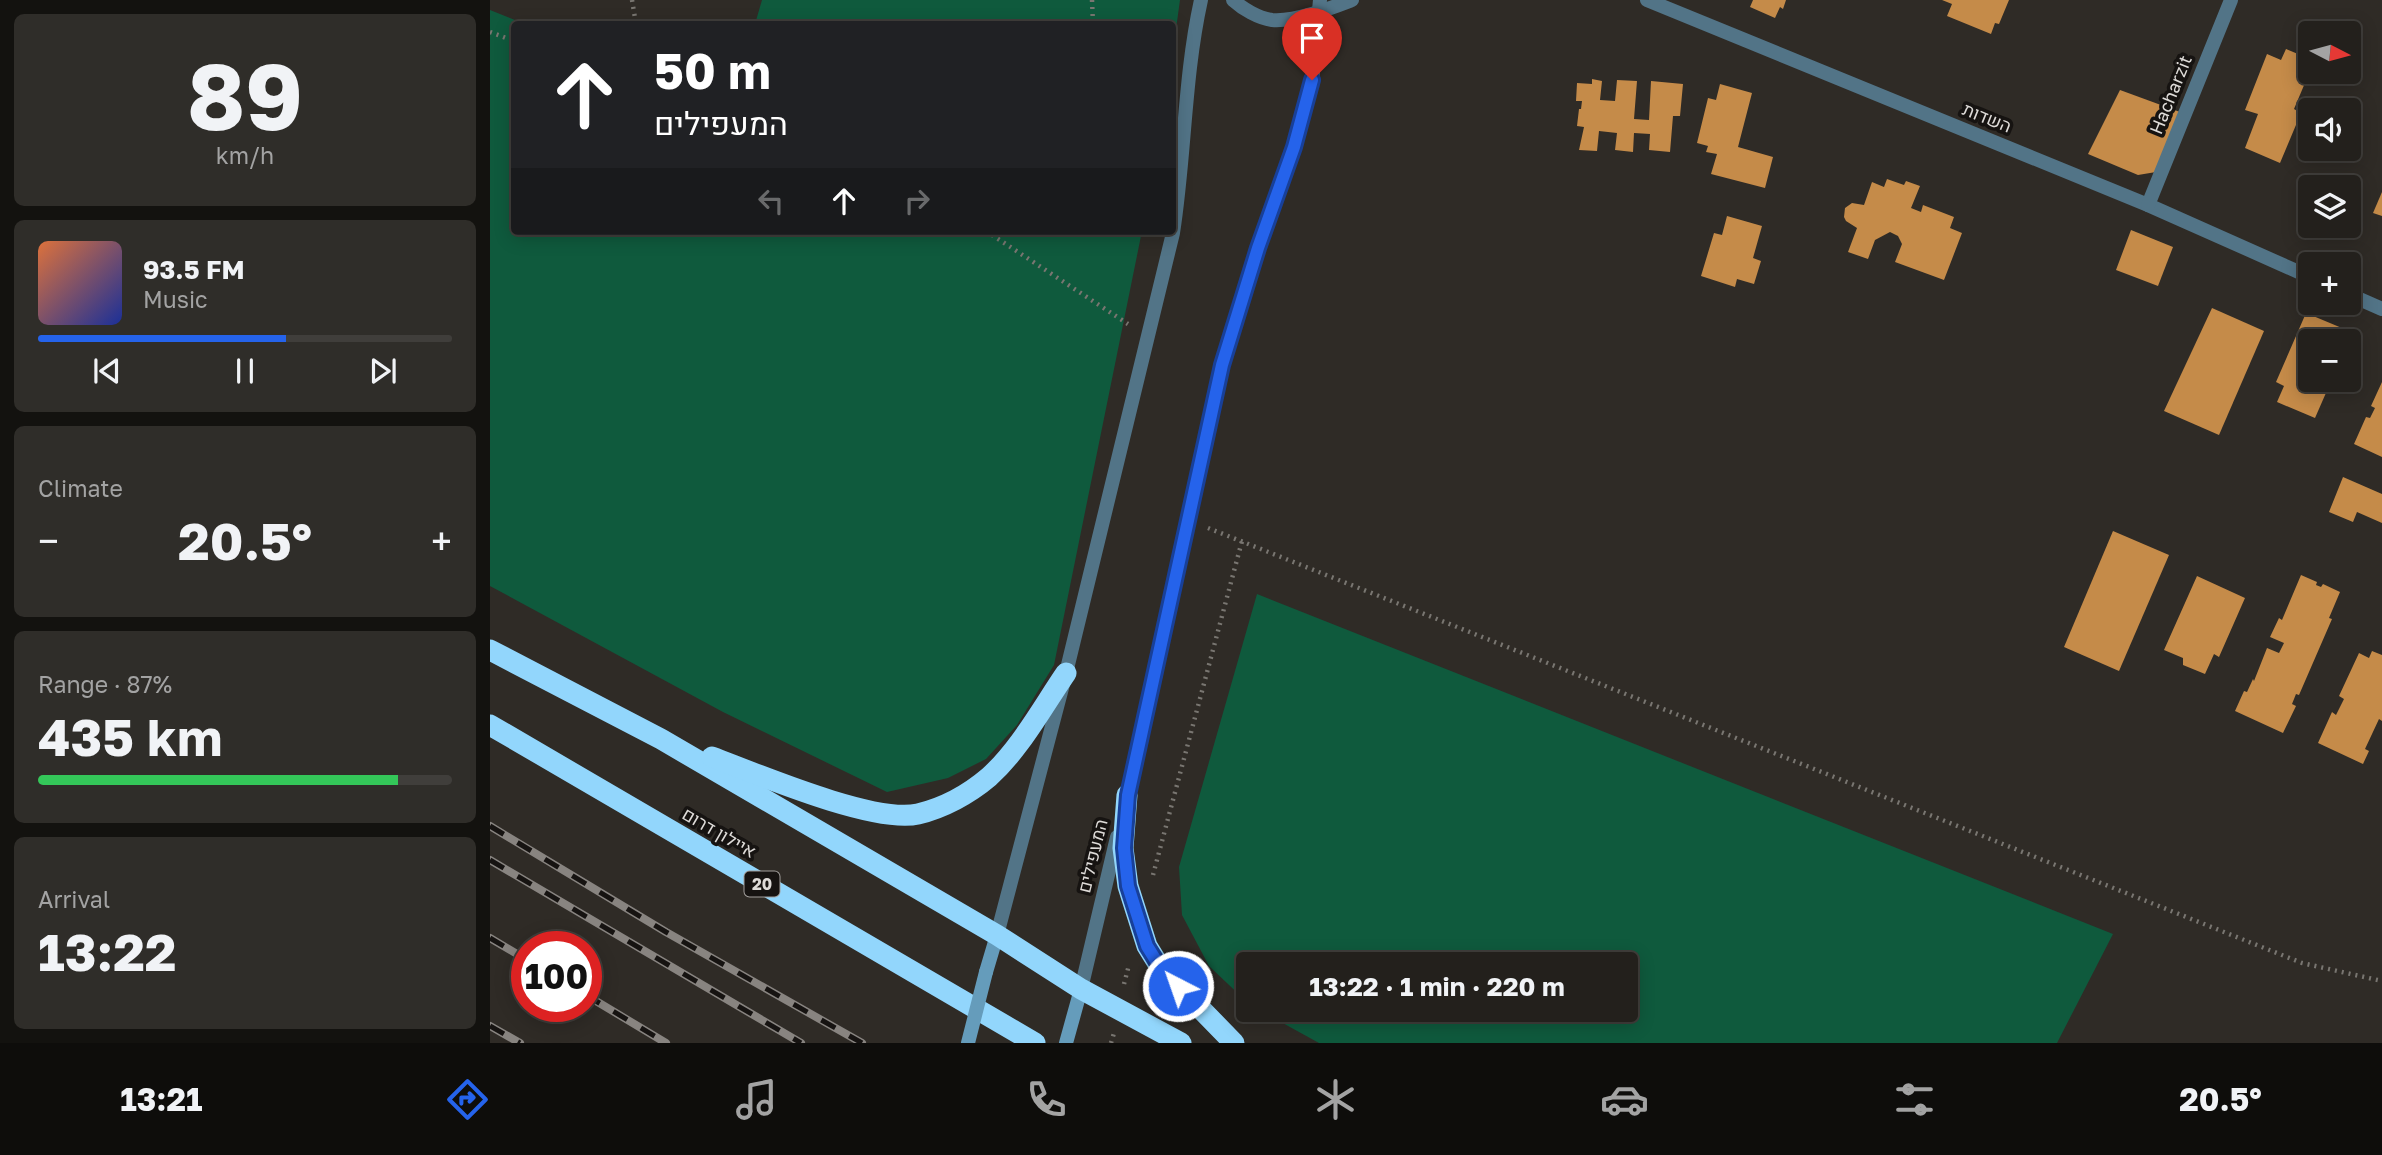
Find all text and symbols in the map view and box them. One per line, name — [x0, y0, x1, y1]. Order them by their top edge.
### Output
pin — [1282, 8, 1342, 80]
icon: arrive — [1293, 19, 1331, 57]
north arrow — [2298, 21, 2361, 84]
map controls — [2298, 21, 2361, 392]
text: 89 — [187, 41, 303, 150]
text: 50 m — [654, 41, 771, 100]
icon: ahead — [539, 49, 630, 140]
street label: Hacharzit — [2144, 52, 2196, 137]
street label: השדות — [1960, 97, 2015, 137]
button: sound — [2298, 98, 2361, 161]
text: המעפילים — [654, 104, 788, 142]
text: km/h — [216, 141, 274, 169]
button: layers — [2298, 175, 2361, 238]
icon: left — [752, 182, 790, 220]
icon: ahead — [825, 182, 863, 220]
icon: right — [898, 182, 936, 220]
button: + — [2298, 252, 2361, 315]
text: 93.5 FM — [143, 254, 245, 285]
text: Music — [143, 285, 208, 313]
button: − — [2298, 329, 2361, 392]
icon: previous — [88, 352, 126, 390]
icon: pause — [226, 352, 264, 390]
icon: next — [364, 352, 402, 390]
text: Climate — [38, 474, 123, 502]
text: 20.5° — [178, 509, 312, 571]
text: − — [38, 518, 59, 563]
text: + — [431, 518, 452, 563]
text: Range · 87% — [38, 670, 172, 698]
text: 435 km — [38, 705, 223, 767]
street label: איילון דרום — [679, 802, 760, 862]
street label: המעפילים — [1072, 817, 1112, 895]
road number: 20 — [744, 872, 780, 897]
text: Arrival — [38, 885, 110, 913]
text: 13:22 — [38, 920, 177, 982]
speed limit sign: 100 — [511, 931, 602, 1022]
position arrow — [1141, 949, 1215, 1023]
text: 13:22 · 1 min · 220 m — [1309, 971, 1565, 1002]
icon: directions — [443, 1075, 492, 1124]
icon: music — [732, 1075, 781, 1124]
icon: phone — [1022, 1075, 1071, 1124]
icon: climate — [1311, 1075, 1360, 1124]
icon: car — [1600, 1075, 1649, 1124]
icon: filters — [1890, 1075, 1939, 1124]
text: 13:21 — [120, 1080, 202, 1118]
text: 20.5° — [2179, 1080, 2262, 1118]

